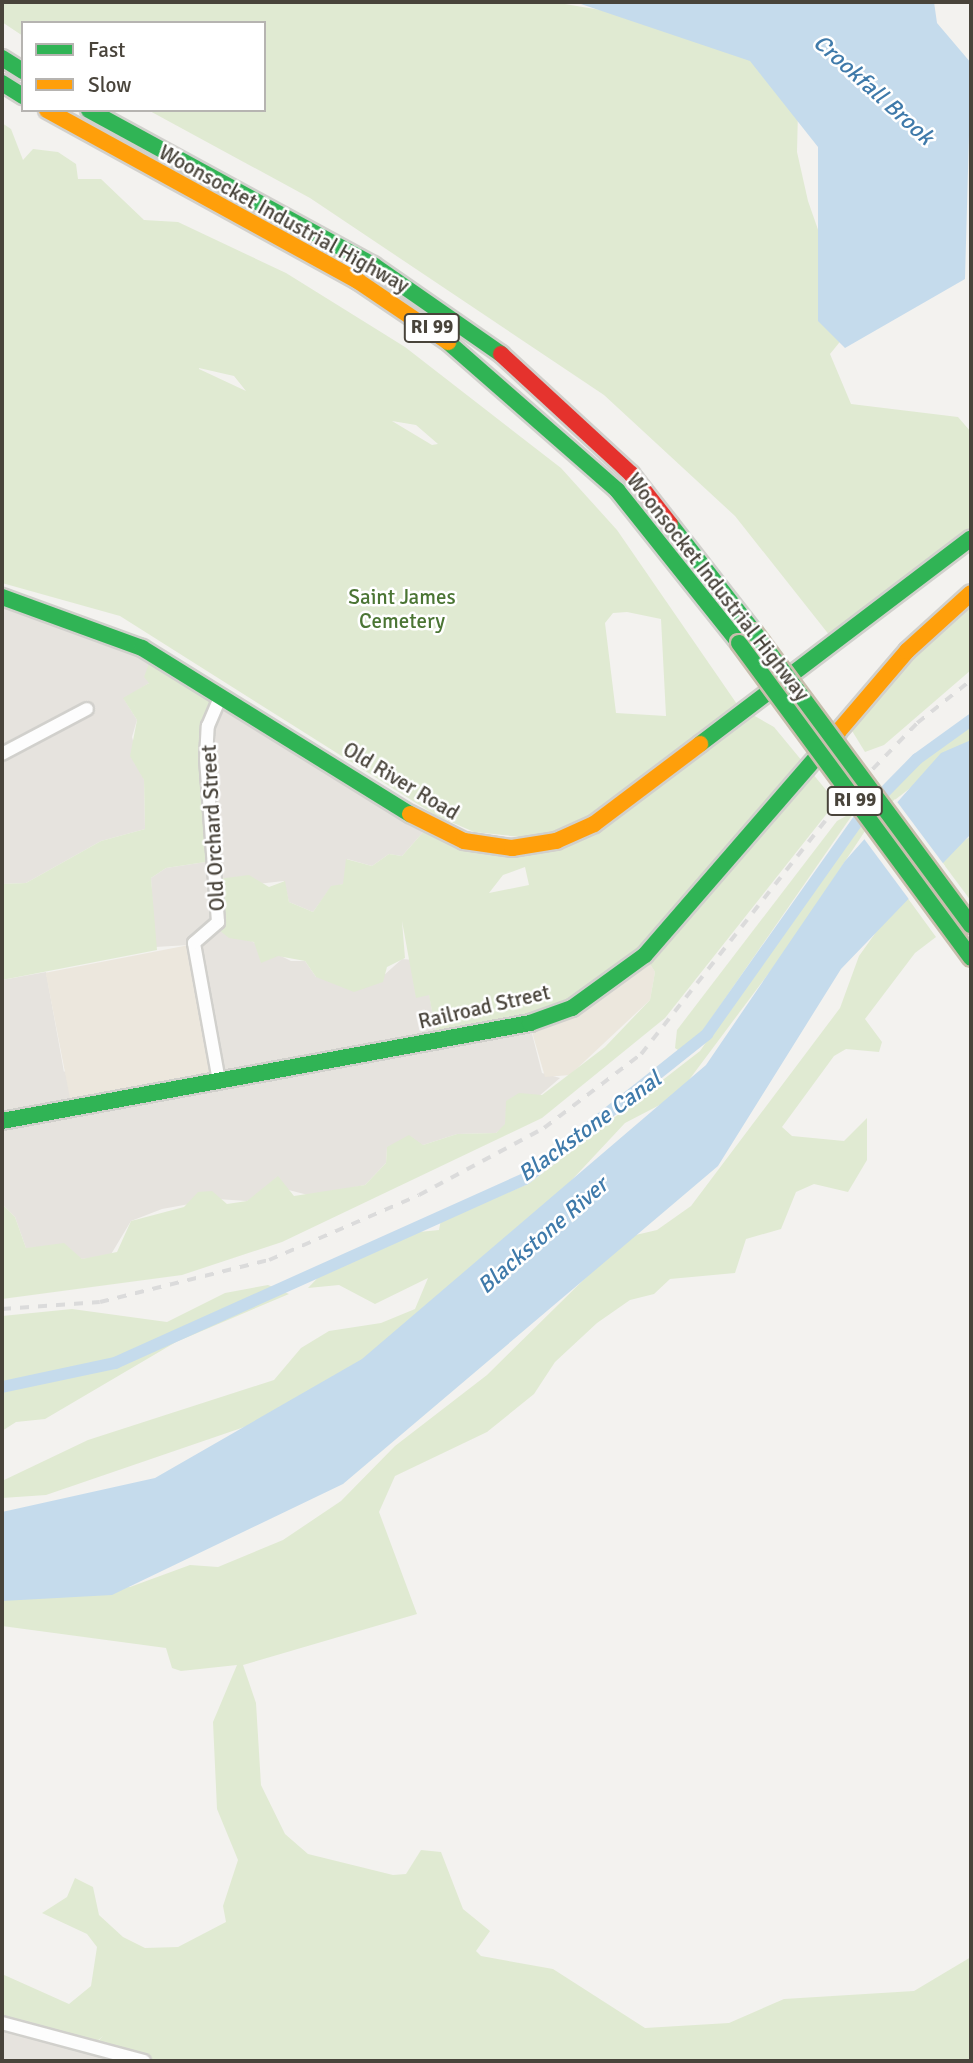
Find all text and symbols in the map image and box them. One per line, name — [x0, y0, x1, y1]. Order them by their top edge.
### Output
legend — [21, 21, 266, 112]
water label: Crookfall Brook — [807, 29, 939, 151]
text: Fast — [88, 37, 125, 63]
text: Slow — [88, 72, 132, 98]
street label: Woonsocket Industrial Highway — [155, 140, 413, 298]
road number: RI 99 — [402, 312, 462, 344]
street label: Woonsocket Industrial Highway — [621, 468, 815, 706]
park label: Saint James Cemetery — [348, 584, 456, 634]
street label: Old River Road — [338, 737, 464, 825]
street label: Old Orchard Street — [196, 744, 230, 912]
road number: RI 99 — [825, 786, 885, 816]
street label: Railroad Street — [416, 980, 552, 1034]
water label: Blackstone Canal — [513, 1066, 667, 1188]
water label: Blackstone River — [472, 1172, 614, 1300]

